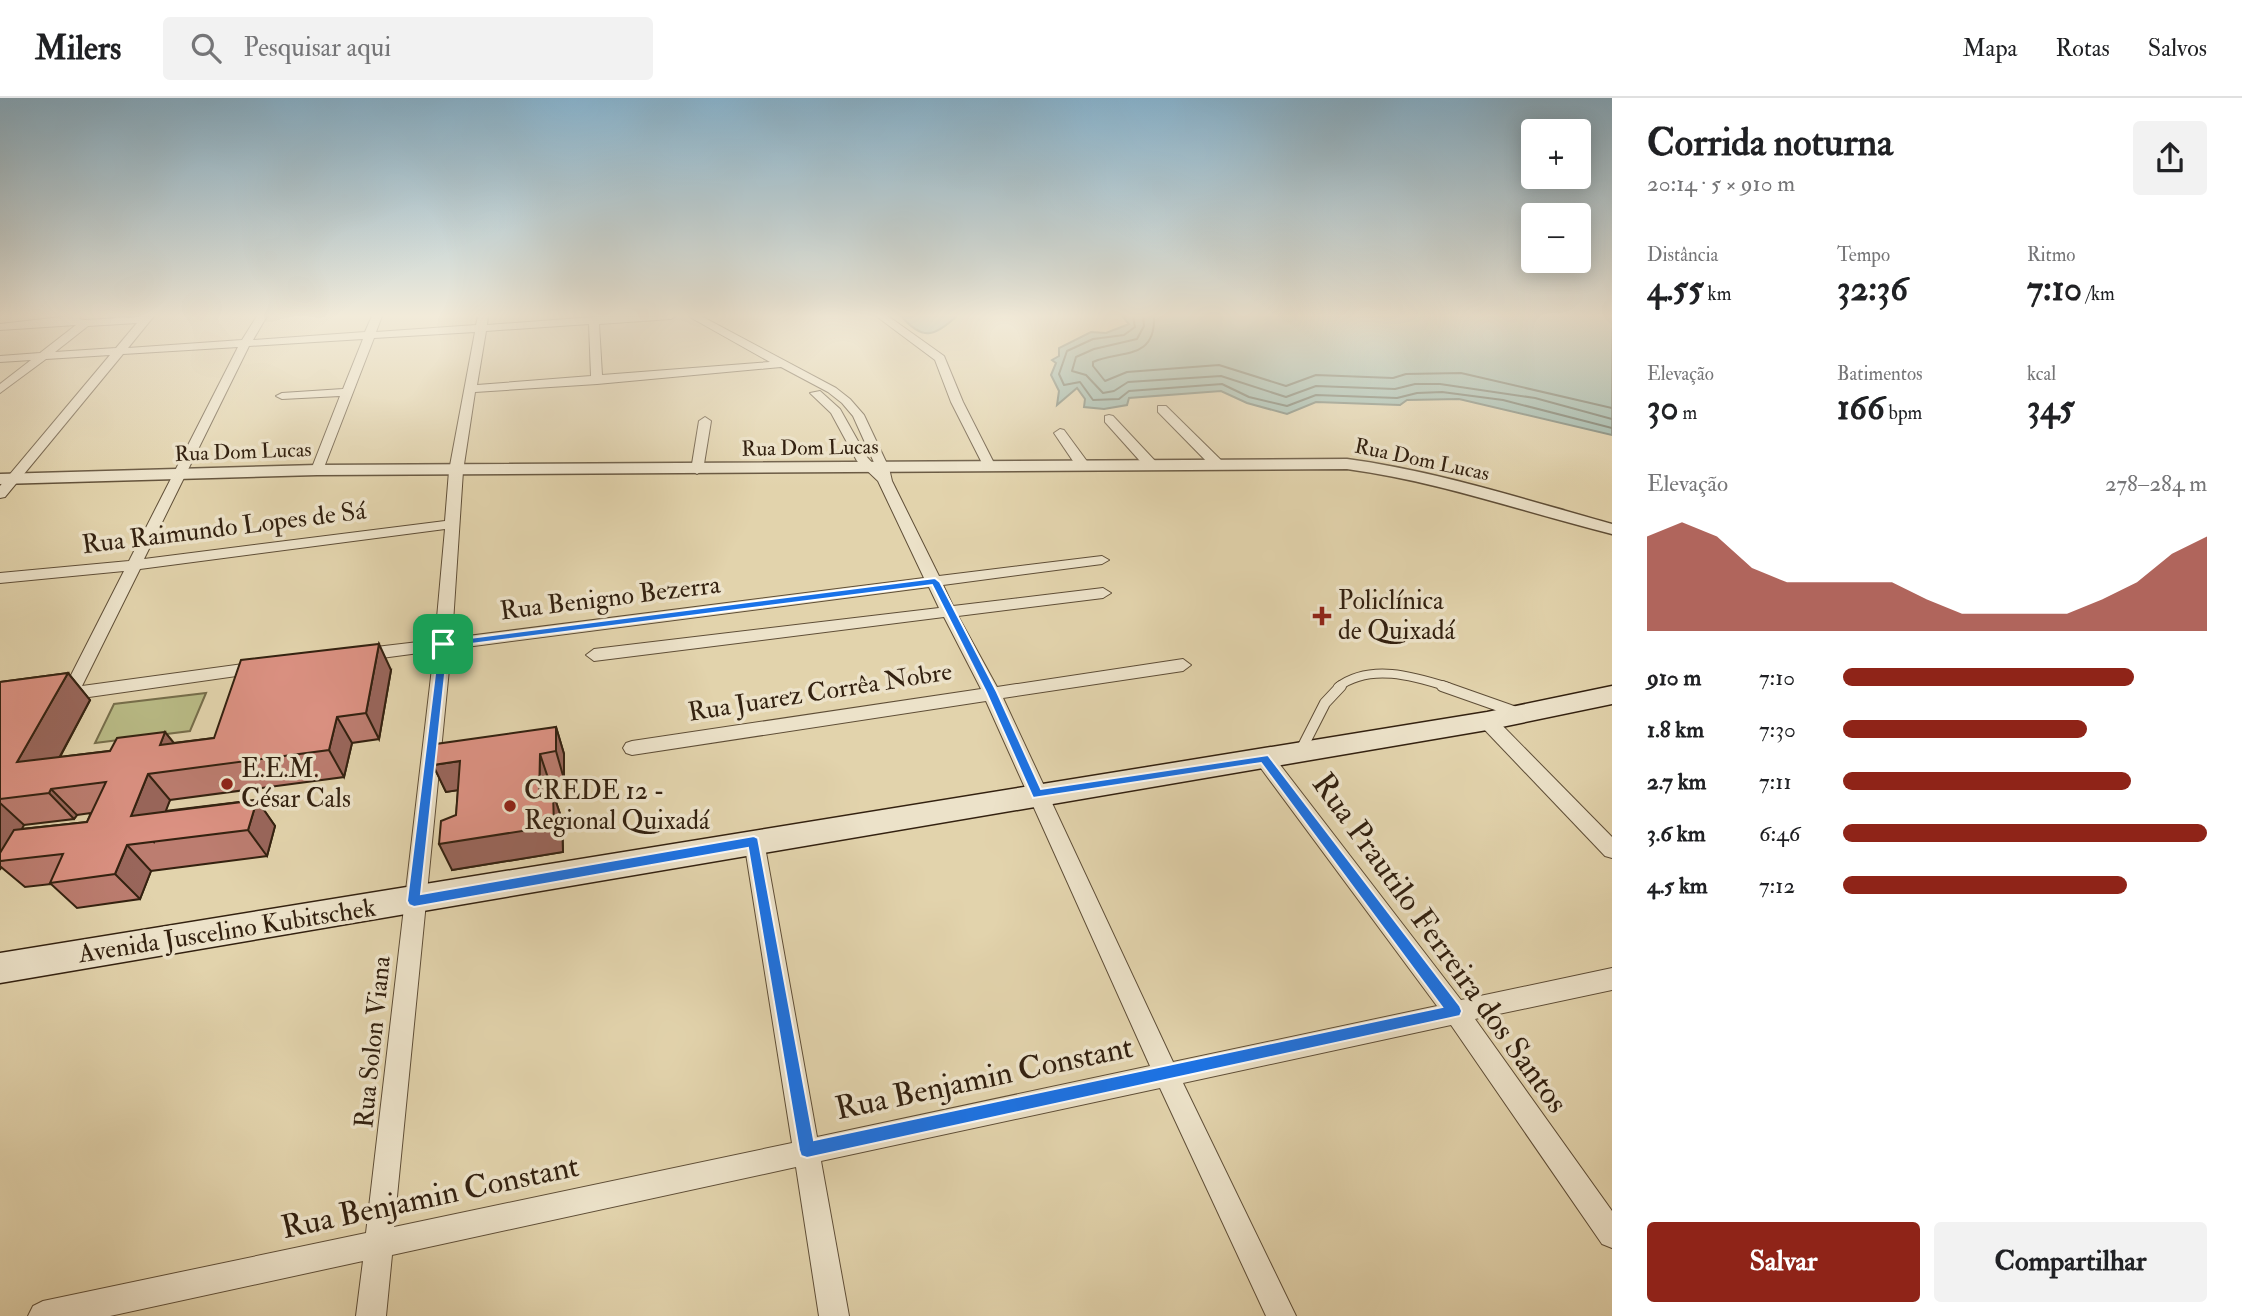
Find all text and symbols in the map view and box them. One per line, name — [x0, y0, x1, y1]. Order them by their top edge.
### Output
search box — [163, 17, 653, 80]
text: Milers — [35, 28, 121, 69]
icon: search — [187, 29, 225, 67]
text: Pesquisar aqui — [243, 32, 391, 64]
text: Mapa — [1962, 33, 2017, 64]
text: Rotas — [2055, 33, 2110, 64]
text: Salvos — [2148, 33, 2207, 64]
map controls — [1521, 119, 1591, 273]
button: + — [1521, 119, 1591, 189]
text: Corrida noturna — [1647, 119, 1893, 167]
button: share — [2133, 121, 2207, 195]
text: 20:14 · 5 × 910 m — [1647, 169, 1795, 198]
button: − — [1521, 203, 1591, 273]
text: Distância — [1647, 243, 1718, 267]
text: Tempo — [1837, 243, 1890, 267]
text: Ritmo — [2027, 243, 2076, 267]
text: 4.55 — [1647, 267, 1704, 311]
text: 32:36 — [1837, 267, 1908, 311]
text: 7:10 — [2027, 267, 2082, 311]
text: km — [1704, 282, 1731, 306]
text: /km — [2082, 282, 2115, 306]
text: Elevação — [1647, 362, 1714, 386]
text: Batimentos — [1837, 362, 1923, 386]
text: kcal — [2027, 362, 2056, 386]
text: 30 — [1647, 386, 1678, 430]
text: 166 — [1837, 386, 1885, 430]
text: 345 — [2027, 386, 2075, 430]
text: m — [1678, 401, 1697, 425]
text: bpm — [1885, 401, 1922, 425]
street label: Rua Dom Lucas — [741, 433, 879, 463]
street label: Rua Dom Lucas — [1352, 433, 1492, 487]
street label: Rua Dom Lucas — [174, 436, 312, 468]
text: Elevação — [1647, 469, 1728, 498]
text: 278–284 m — [2105, 469, 2207, 498]
street label: Rua Raimundo Lopes de Sá — [80, 495, 368, 562]
street label: Rua Benigno Bezerra — [498, 569, 722, 627]
place label: Policlínica de Quixadá — [1338, 585, 1455, 647]
marker: Policlínica de Quixadá — [1312, 606, 1332, 626]
pin — [413, 614, 473, 674]
icon: arrive — [424, 625, 462, 663]
street label: Rua Juarez Corrêa Nobre — [686, 655, 954, 729]
text: 910 m — [1647, 663, 1701, 692]
text: 7:10 — [1759, 663, 1795, 692]
text: 1.8 km — [1647, 715, 1704, 744]
text: 7:30 — [1759, 715, 1796, 744]
place label: E.E.M. César Cals — [241, 753, 351, 815]
street label: Rua Prautilo Ferreira dos Santos — [1303, 765, 1577, 1121]
text: 2.7 km — [1647, 767, 1706, 796]
text: 7:11 — [1759, 767, 1792, 796]
place label: CREDE 12 - Regional Quixadá — [524, 775, 710, 837]
marker: E.E.M. César Cals — [219, 776, 235, 792]
marker: CREDE 12 - Regional Quixadá — [502, 798, 518, 814]
text: 3.6 km — [1647, 819, 1706, 848]
text: 6:46 — [1759, 819, 1800, 848]
text: 4.5 km — [1647, 871, 1708, 900]
text: 7:12 — [1759, 871, 1795, 900]
street label: Avenida Juscelino Kubitschek — [75, 892, 379, 970]
street label: Rua Solon Viana — [348, 954, 398, 1130]
street label: Rua Benjamin Constant — [831, 1027, 1137, 1129]
street label: Rua Benjamin Constant — [277, 1146, 583, 1248]
button: Salvar — [1647, 1222, 1920, 1302]
button: Compartilhar — [1934, 1222, 2207, 1302]

